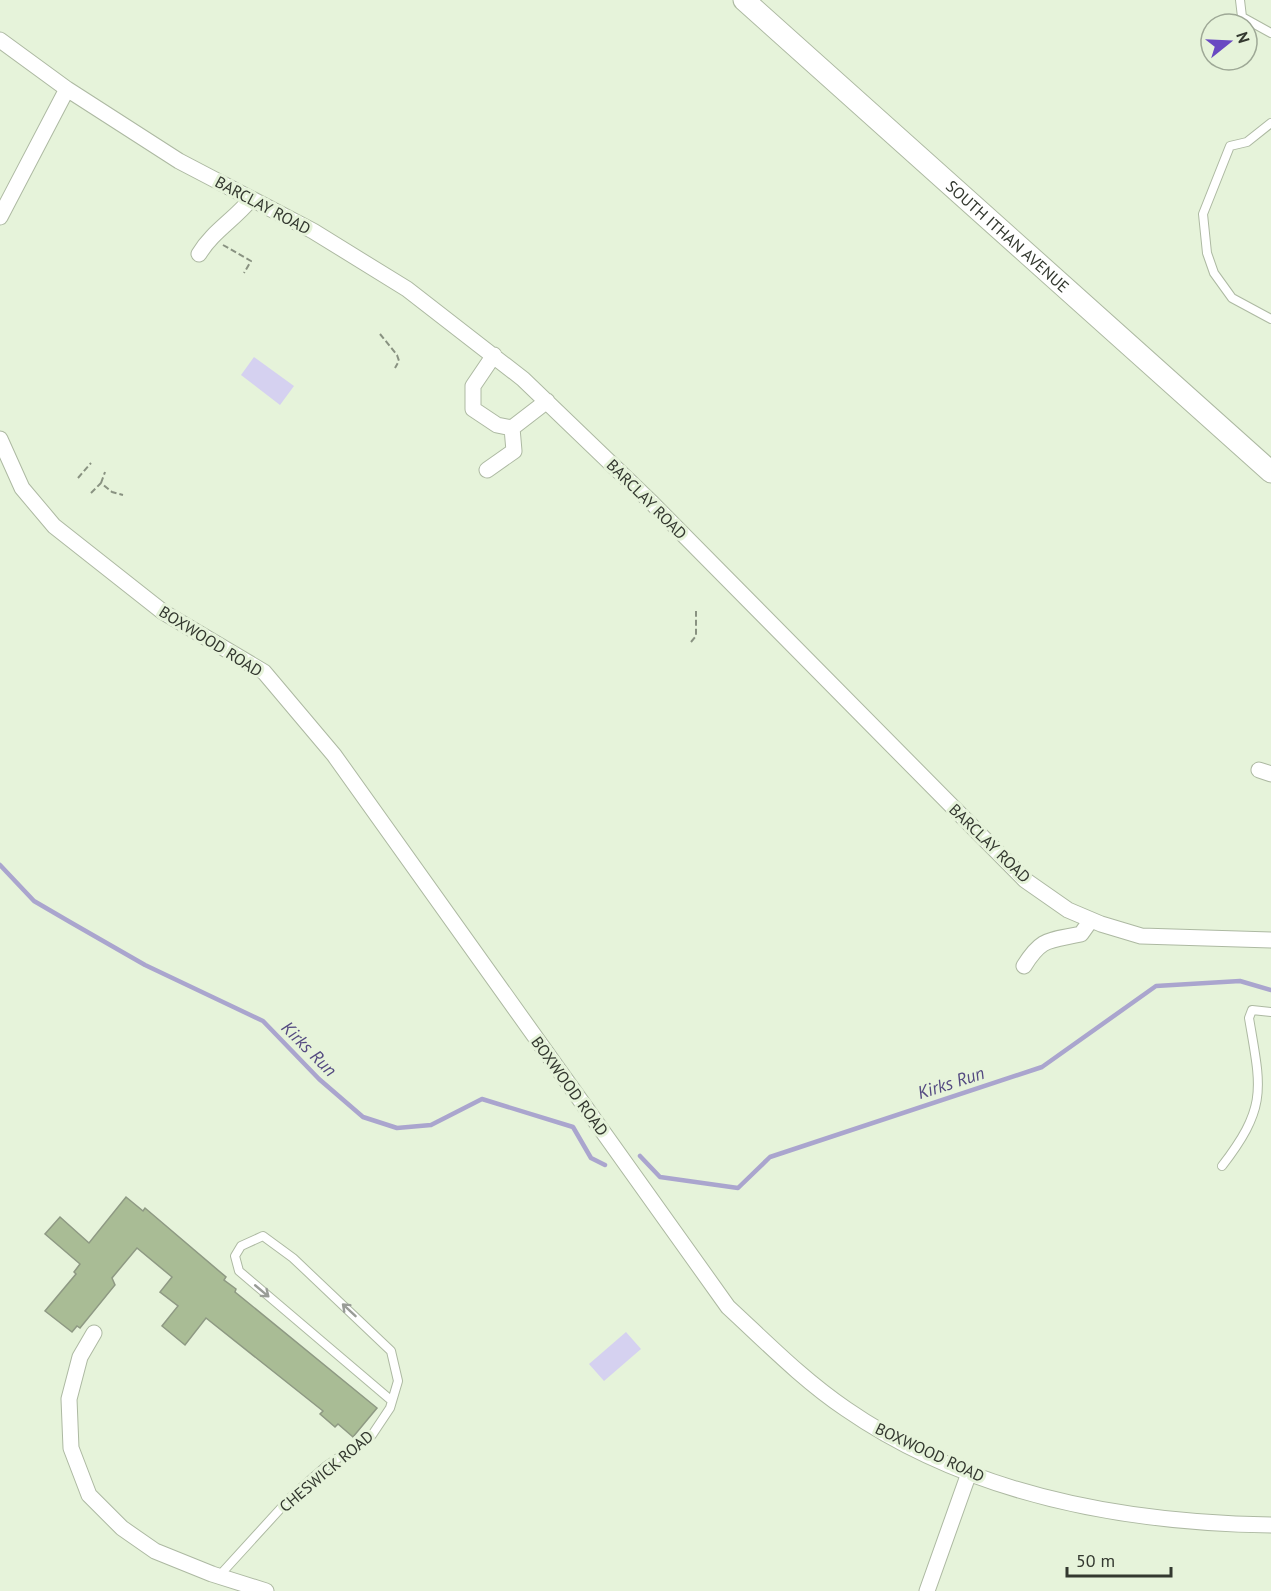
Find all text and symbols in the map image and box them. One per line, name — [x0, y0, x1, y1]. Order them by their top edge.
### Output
north arrow — [1199, 12, 1259, 72]
text: N — [1232, 29, 1254, 45]
street label: BARCLAY ROAD — [212, 171, 314, 239]
street label: SOUTH ITHAN AVENUE — [942, 176, 1073, 296]
street label: BARCLAY ROAD — [603, 455, 691, 543]
street label: BOXWOOD ROAD — [156, 601, 266, 681]
street label: BARCLAY ROAD — [945, 799, 1035, 887]
water label: Kirks Run — [277, 1016, 342, 1081]
street label: BOXWOOD ROAD — [527, 1032, 613, 1140]
water label: Kirks Run — [914, 1061, 987, 1104]
one-way arrow — [254, 1284, 270, 1297]
one-way arrow — [341, 1303, 356, 1318]
street label: BOXWOOD ROAD — [872, 1418, 988, 1486]
street label: CHESWICK ROAD — [275, 1426, 377, 1516]
scale bar — [1067, 1540, 1170, 1578]
text: 50 m — [1076, 1549, 1115, 1572]

